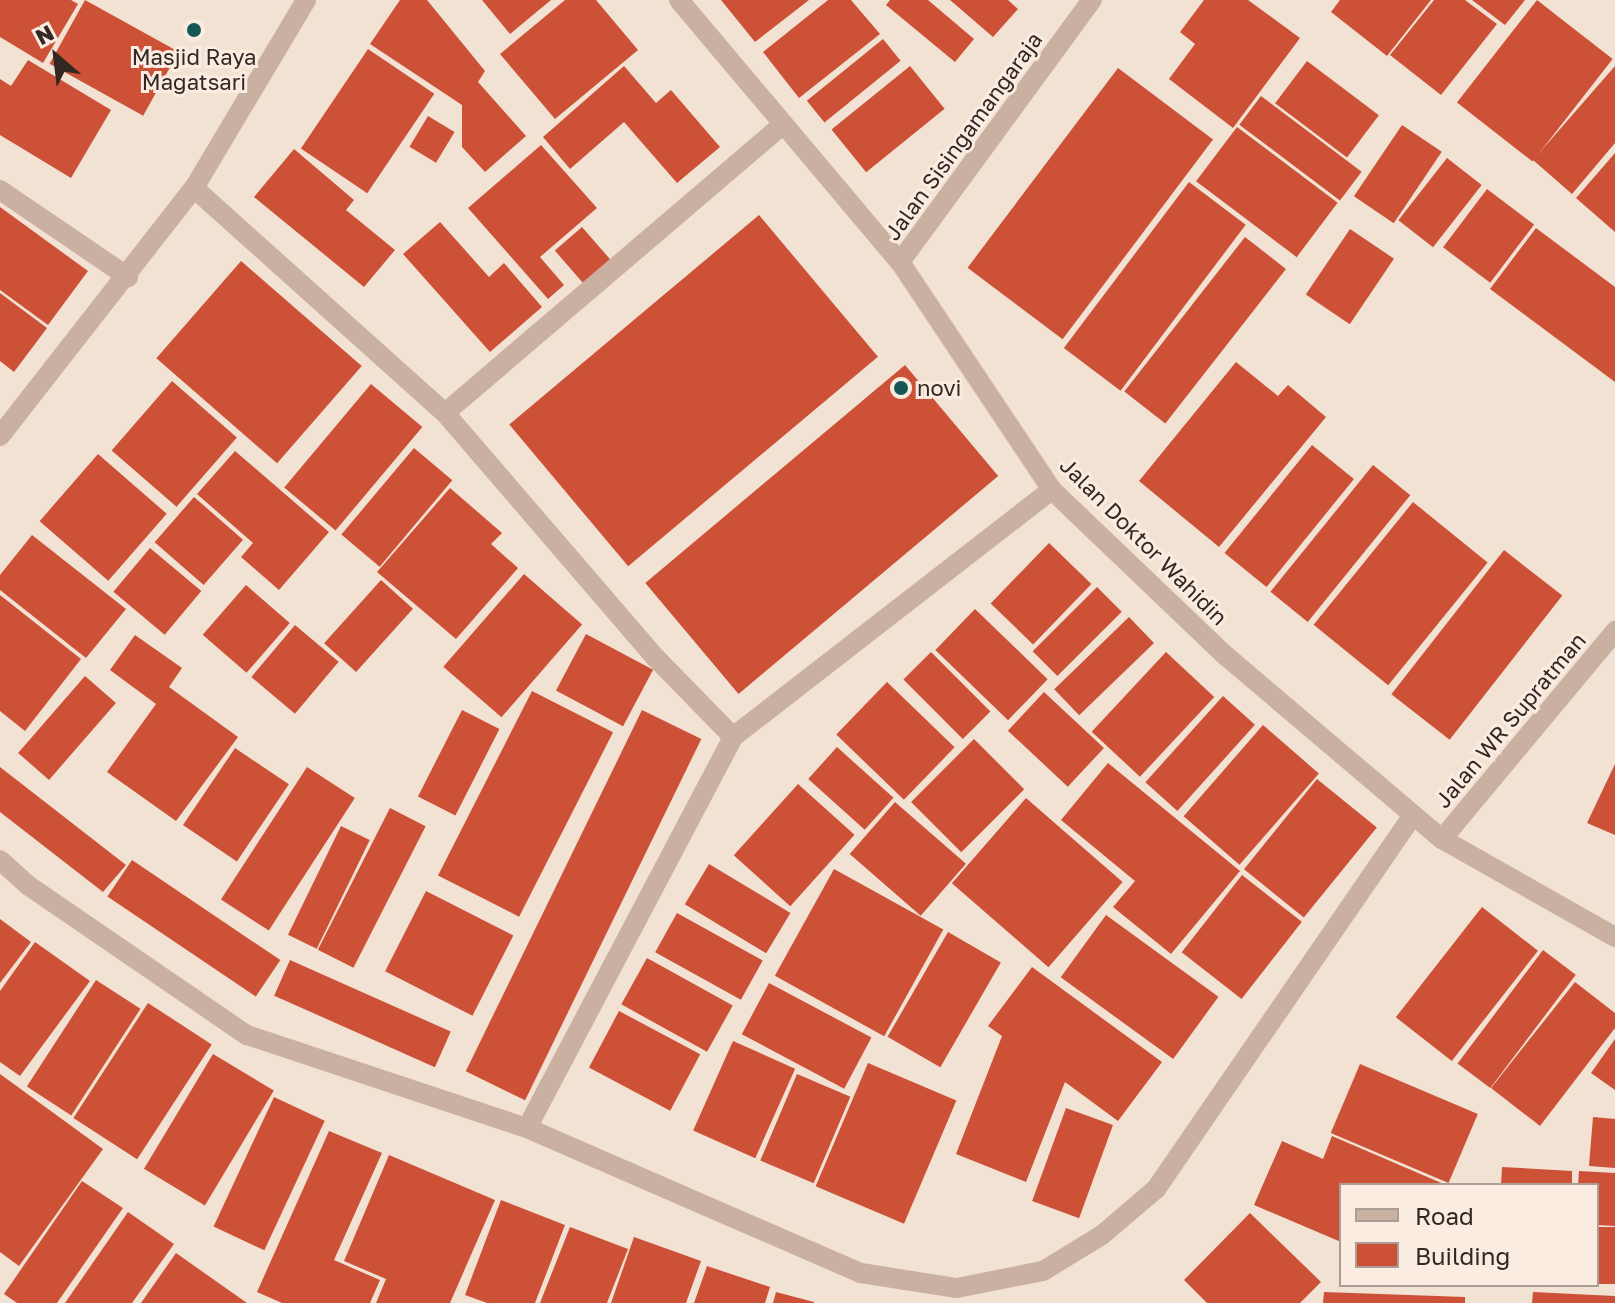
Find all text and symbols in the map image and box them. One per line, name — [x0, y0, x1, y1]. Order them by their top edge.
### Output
north arrow — [16, 16, 96, 96]
text: N — [31, 19, 58, 50]
marker: Masjid Raya Magatsari — [185, 21, 203, 39]
street label: Jalan Sisingamangaraja — [879, 27, 1047, 245]
place label: Masjid Raya Magatsari — [132, 43, 256, 94]
place label: novi — [917, 375, 962, 401]
marker: novi — [892, 379, 910, 397]
street label: Jalan Doktor Wahidin — [1055, 452, 1233, 630]
street label: Jalan WR Supratman — [1429, 627, 1591, 813]
legend — [1339, 1183, 1599, 1287]
text: Road — [1415, 1201, 1474, 1230]
text: Building — [1415, 1241, 1510, 1270]

